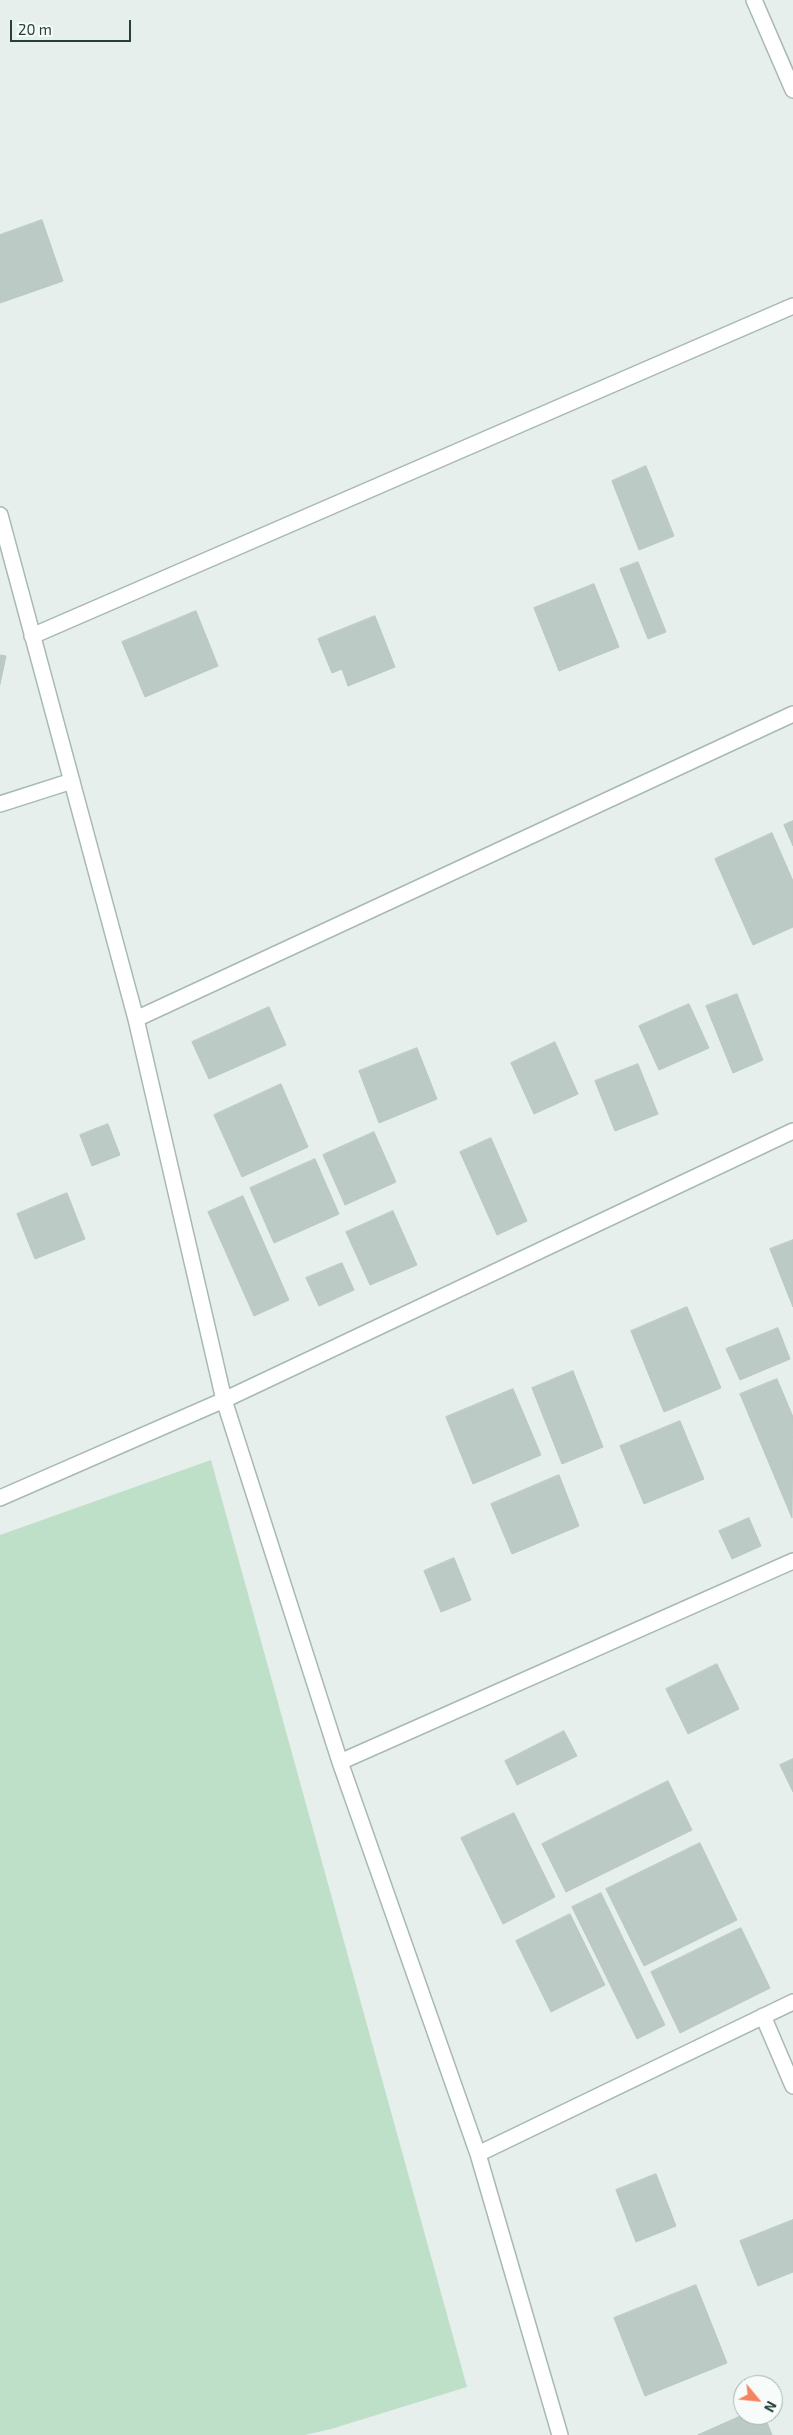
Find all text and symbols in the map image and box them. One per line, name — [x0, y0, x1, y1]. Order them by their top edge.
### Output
scale bar — [12, 10, 134, 42]
text: 20 m — [18, 20, 52, 38]
north arrow — [733, 2375, 783, 2425]
text: N — [761, 2398, 781, 2415]

